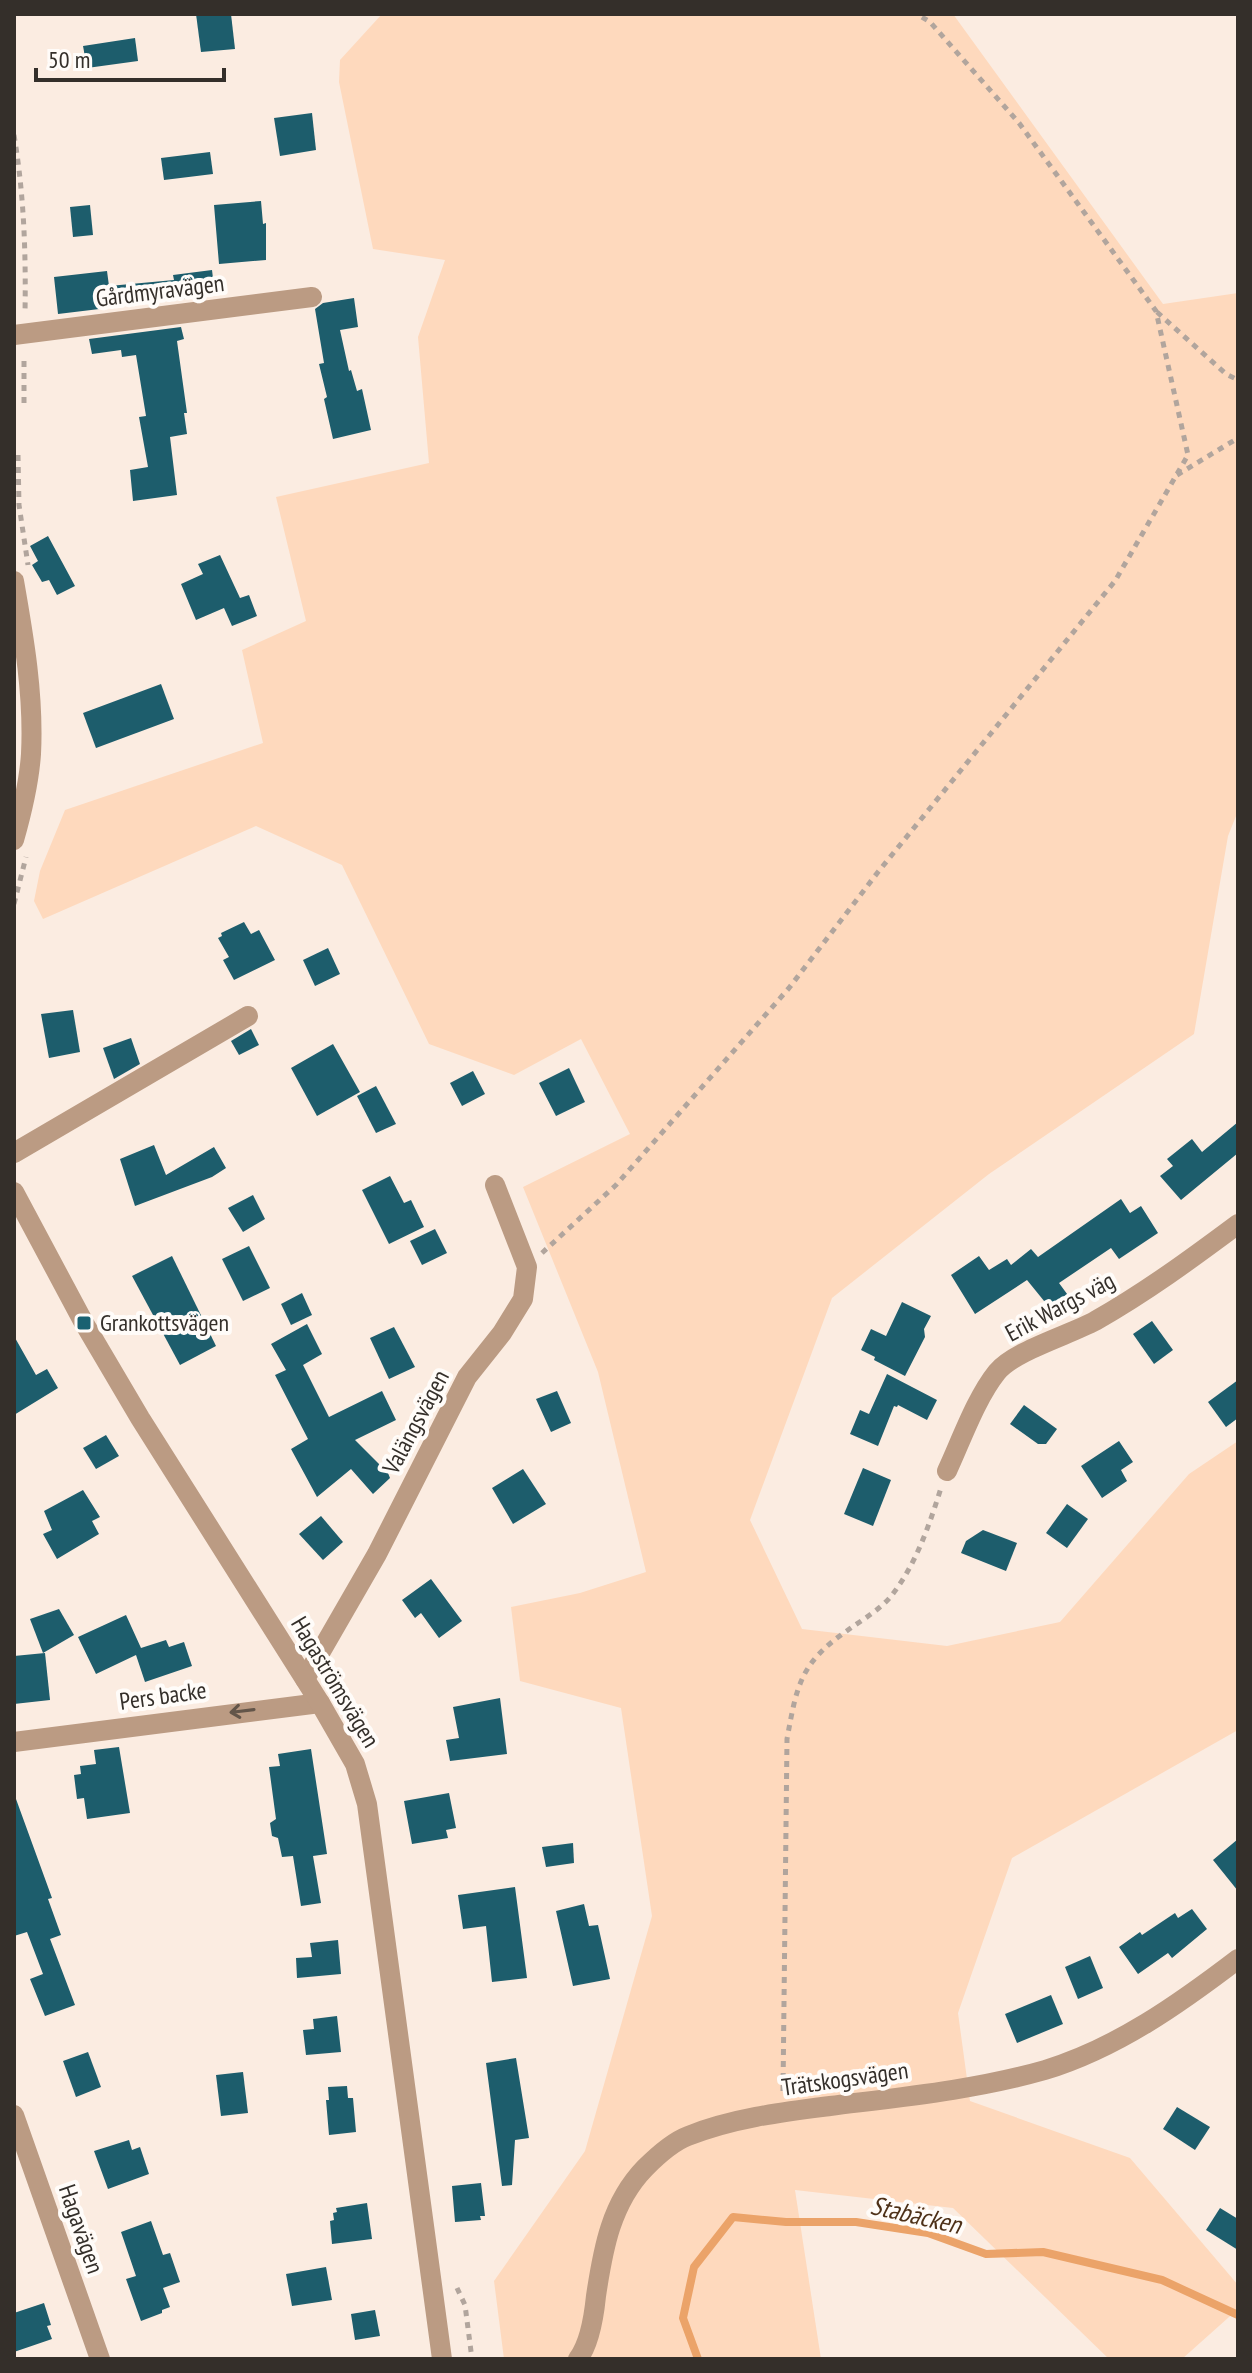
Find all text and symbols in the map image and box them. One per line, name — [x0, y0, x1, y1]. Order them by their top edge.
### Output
scale bar — [36, 32, 224, 82]
text: 50 m — [48, 44, 90, 75]
street label: Gårdmyravägen — [94, 267, 226, 314]
street label: Erik Wargs väg — [1000, 1265, 1120, 1348]
place label: Grankottsvägen — [100, 1307, 229, 1338]
marker: Grankottsvägen — [75, 1314, 93, 1332]
street label: Valängsvägen — [375, 1364, 456, 1480]
street label: Hagaströmsvägen — [284, 1611, 387, 1753]
street label: Pers backe — [118, 1674, 208, 1717]
one-way arrow — [229, 1704, 256, 1719]
street label: Trätskogsvägen — [780, 2054, 910, 2103]
street label: Hagavägen — [52, 2180, 111, 2277]
water label: Stabäcken — [868, 2188, 966, 2241]

